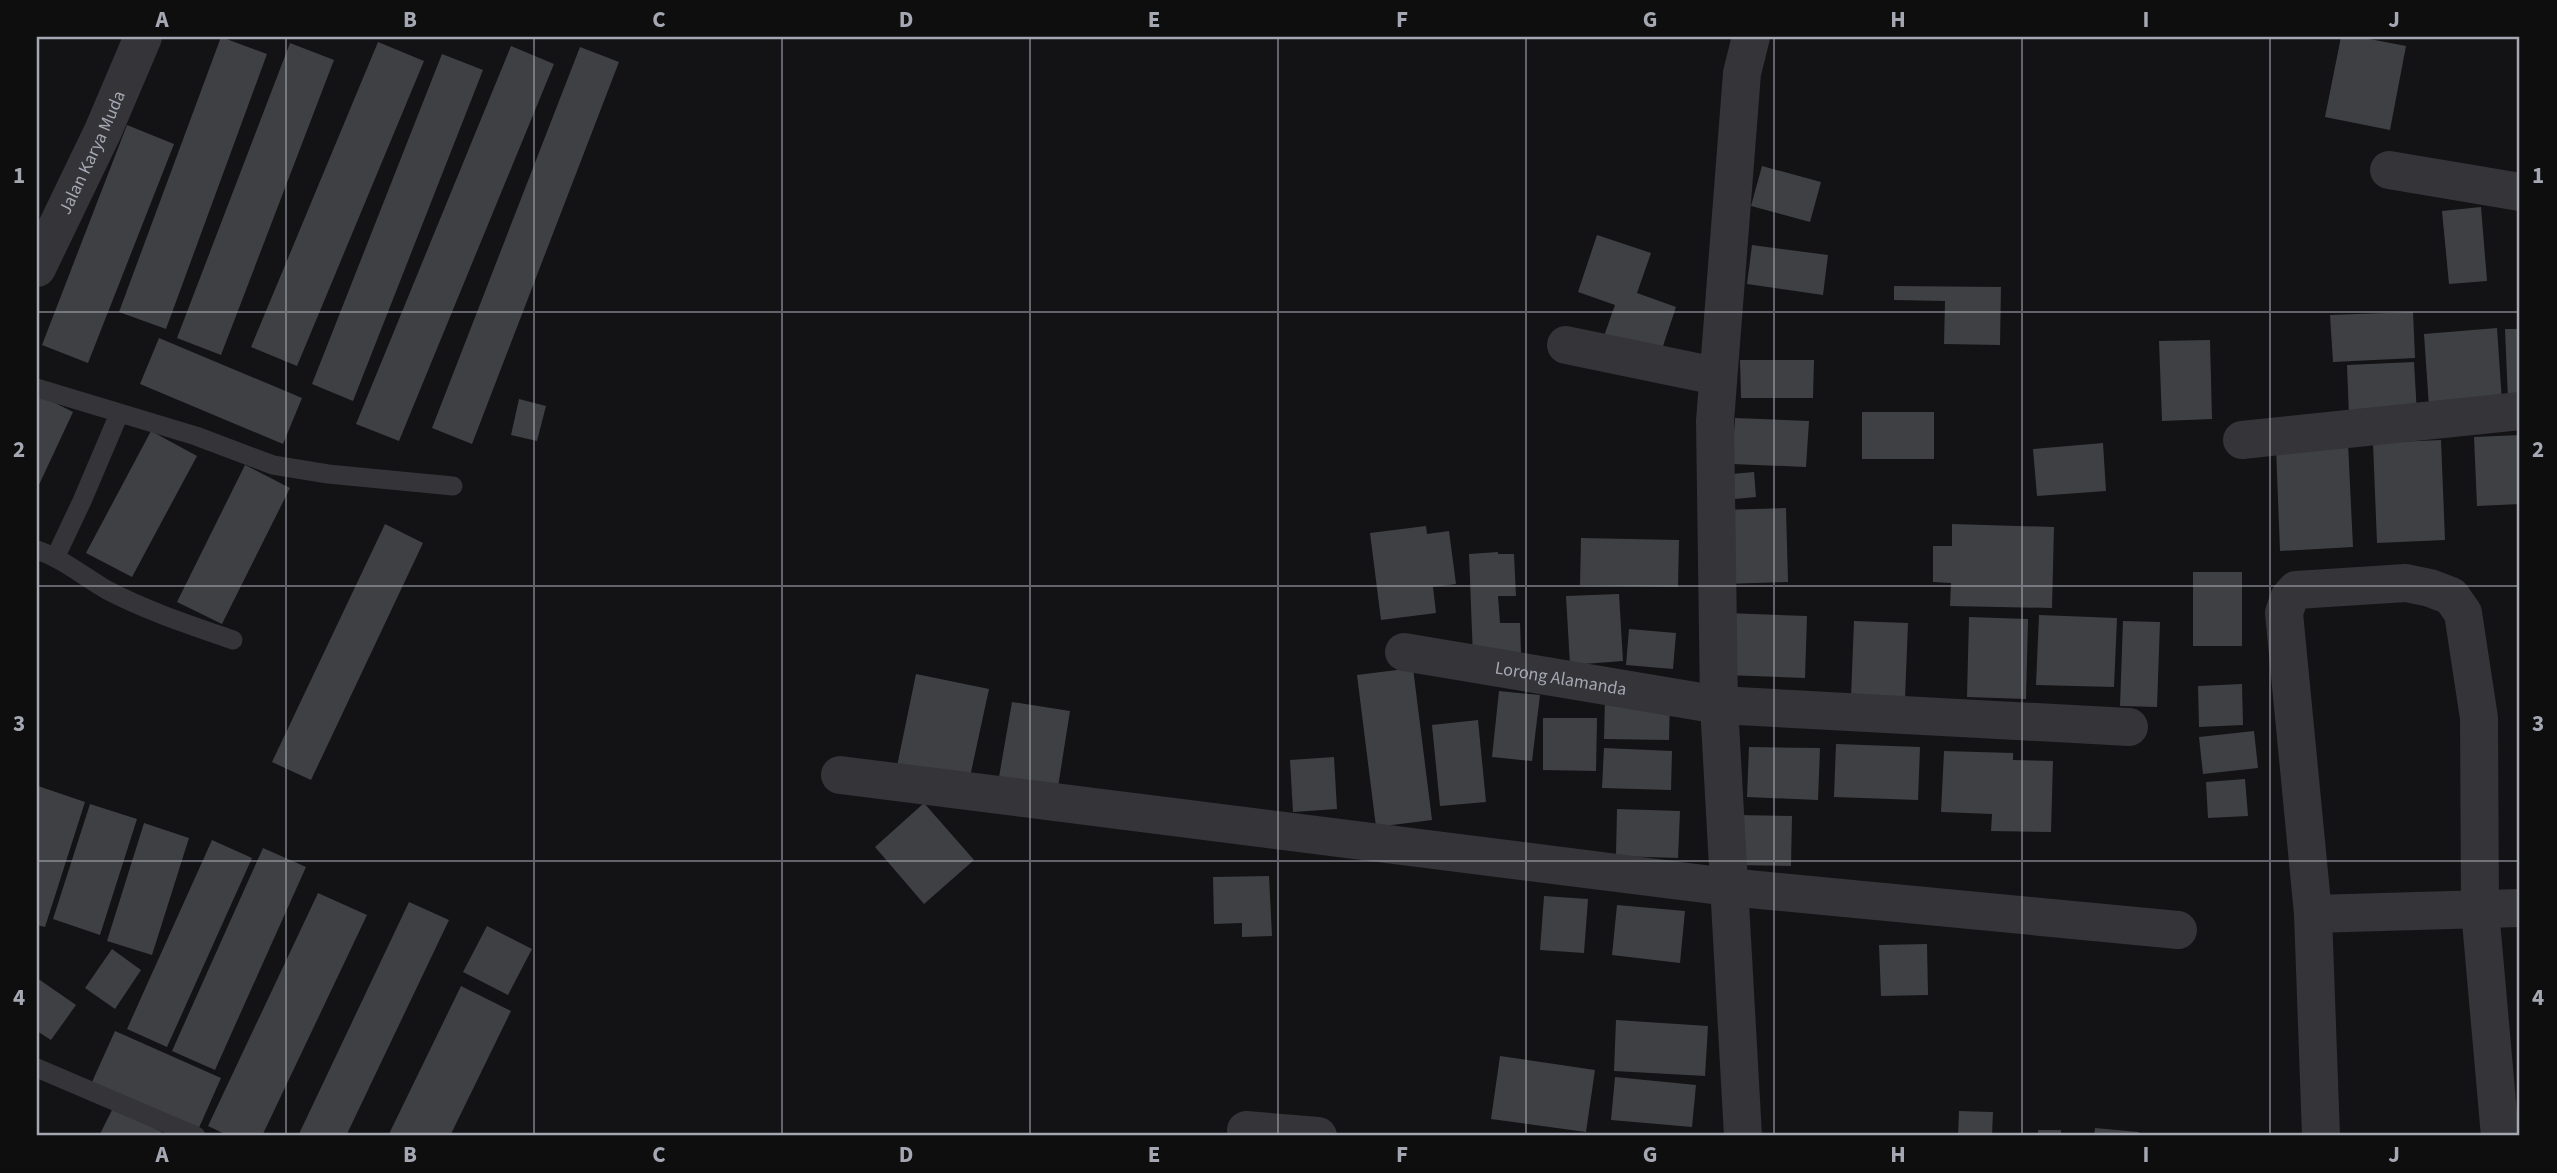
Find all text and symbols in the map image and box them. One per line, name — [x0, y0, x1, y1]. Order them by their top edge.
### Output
text: A — [154, 3, 169, 36]
text: B — [403, 3, 417, 36]
text: C — [652, 3, 666, 36]
text: D — [899, 3, 913, 36]
text: E — [1148, 3, 1160, 36]
text: F — [1396, 3, 1408, 36]
text: G — [1643, 3, 1657, 36]
text: H — [1890, 3, 1906, 36]
text: I — [2143, 3, 2149, 36]
text: J — [2388, 3, 2400, 36]
street label: Jalan Karya Muda — [53, 87, 132, 219]
text: 1 — [13, 159, 25, 192]
text: 1 — [2532, 159, 2544, 192]
text: 2 — [13, 433, 25, 466]
text: 2 — [2532, 433, 2544, 466]
street label: Lorong Alamanda — [1493, 656, 1628, 702]
text: 3 — [13, 707, 25, 740]
text: 3 — [2532, 707, 2544, 740]
text: 4 — [13, 981, 25, 1014]
text: 4 — [2532, 981, 2544, 1014]
text: A — [154, 1138, 169, 1171]
text: B — [403, 1138, 417, 1171]
text: C — [652, 1138, 666, 1171]
text: D — [899, 1138, 913, 1171]
text: E — [1148, 1138, 1160, 1171]
text: F — [1396, 1138, 1408, 1171]
text: G — [1643, 1138, 1657, 1171]
text: H — [1890, 1138, 1906, 1171]
text: I — [2143, 1138, 2149, 1171]
text: J — [2388, 1138, 2400, 1171]

